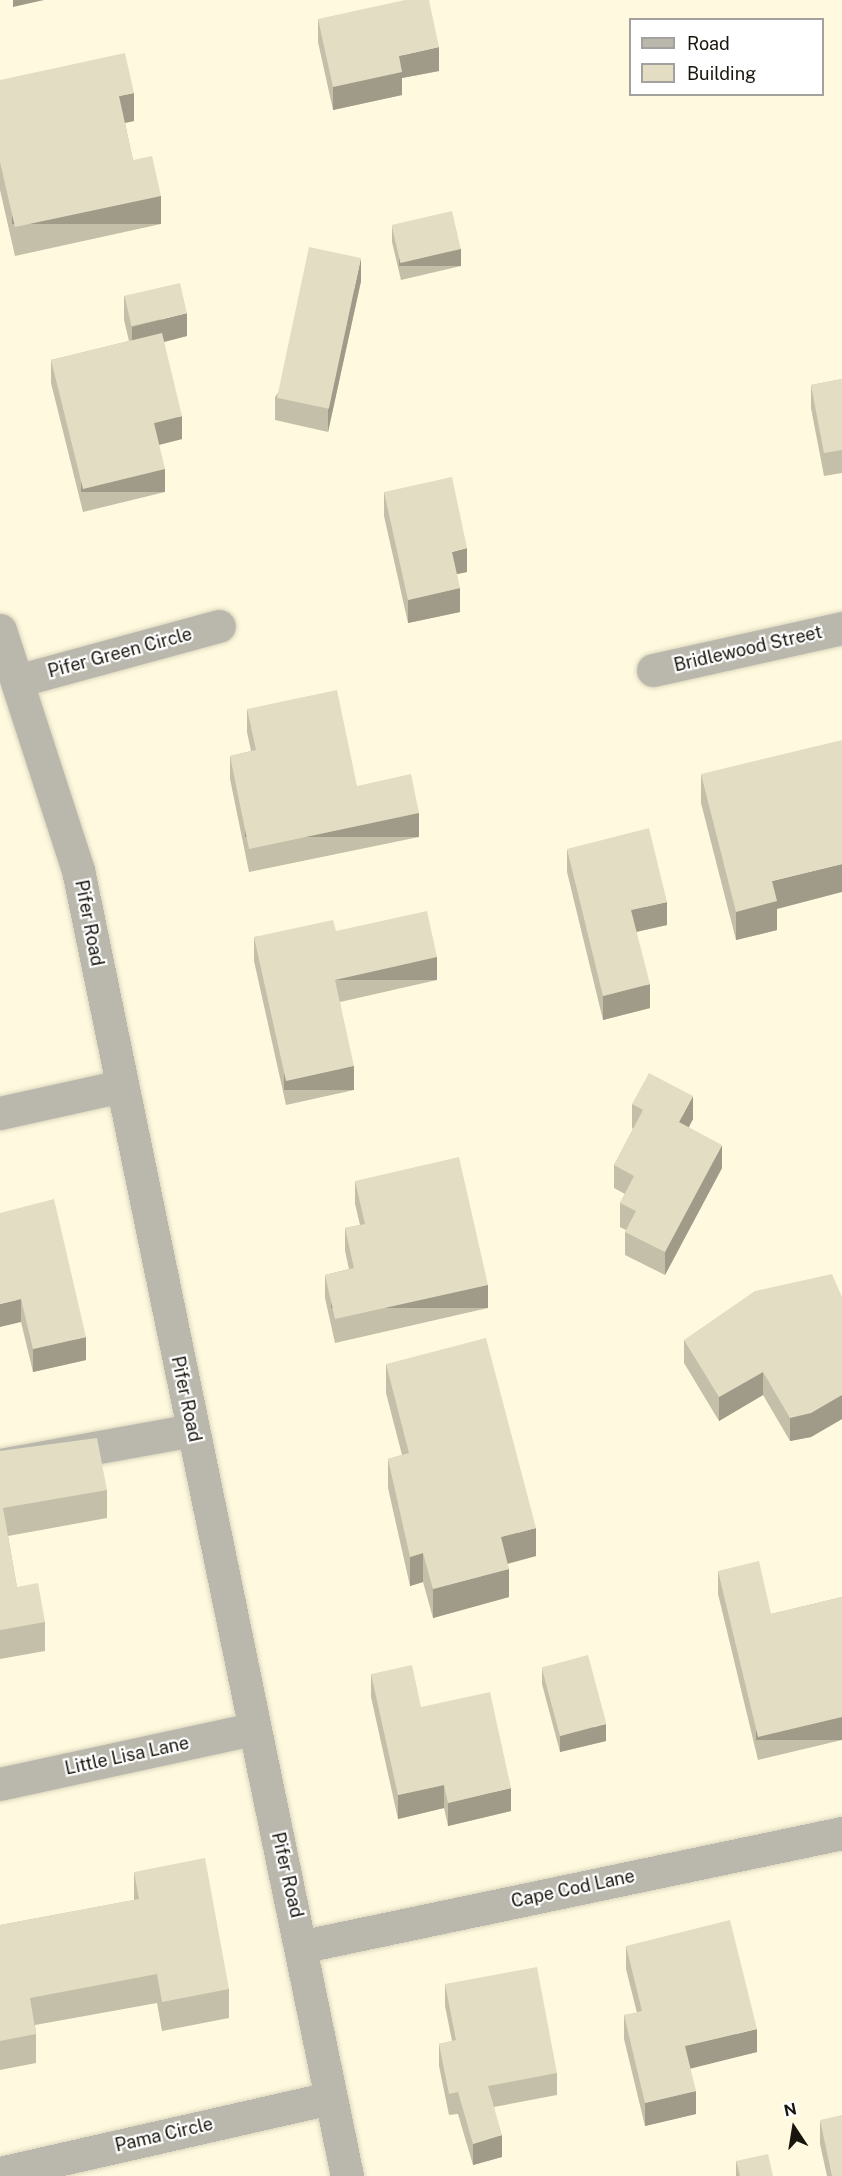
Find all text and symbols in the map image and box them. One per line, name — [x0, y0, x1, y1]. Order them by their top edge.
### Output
legend — [629, 18, 824, 96]
text: Road — [687, 33, 730, 54]
text: Building — [687, 63, 756, 84]
street label: Bridlewood Street — [672, 621, 824, 677]
street label: Pifer Green Circle — [45, 623, 195, 683]
street label: Pifer Road — [70, 878, 108, 968]
street label: Pifer Road — [166, 1354, 206, 1444]
street label: Little Lisa Lane — [63, 1732, 191, 1780]
street label: Pifer Road — [267, 1830, 307, 1920]
street label: Cape Cod Lane — [509, 1865, 637, 1913]
north arrow — [764, 2098, 824, 2158]
text: N — [782, 2099, 798, 2120]
street label: Pama Circle — [113, 2113, 215, 2157]

